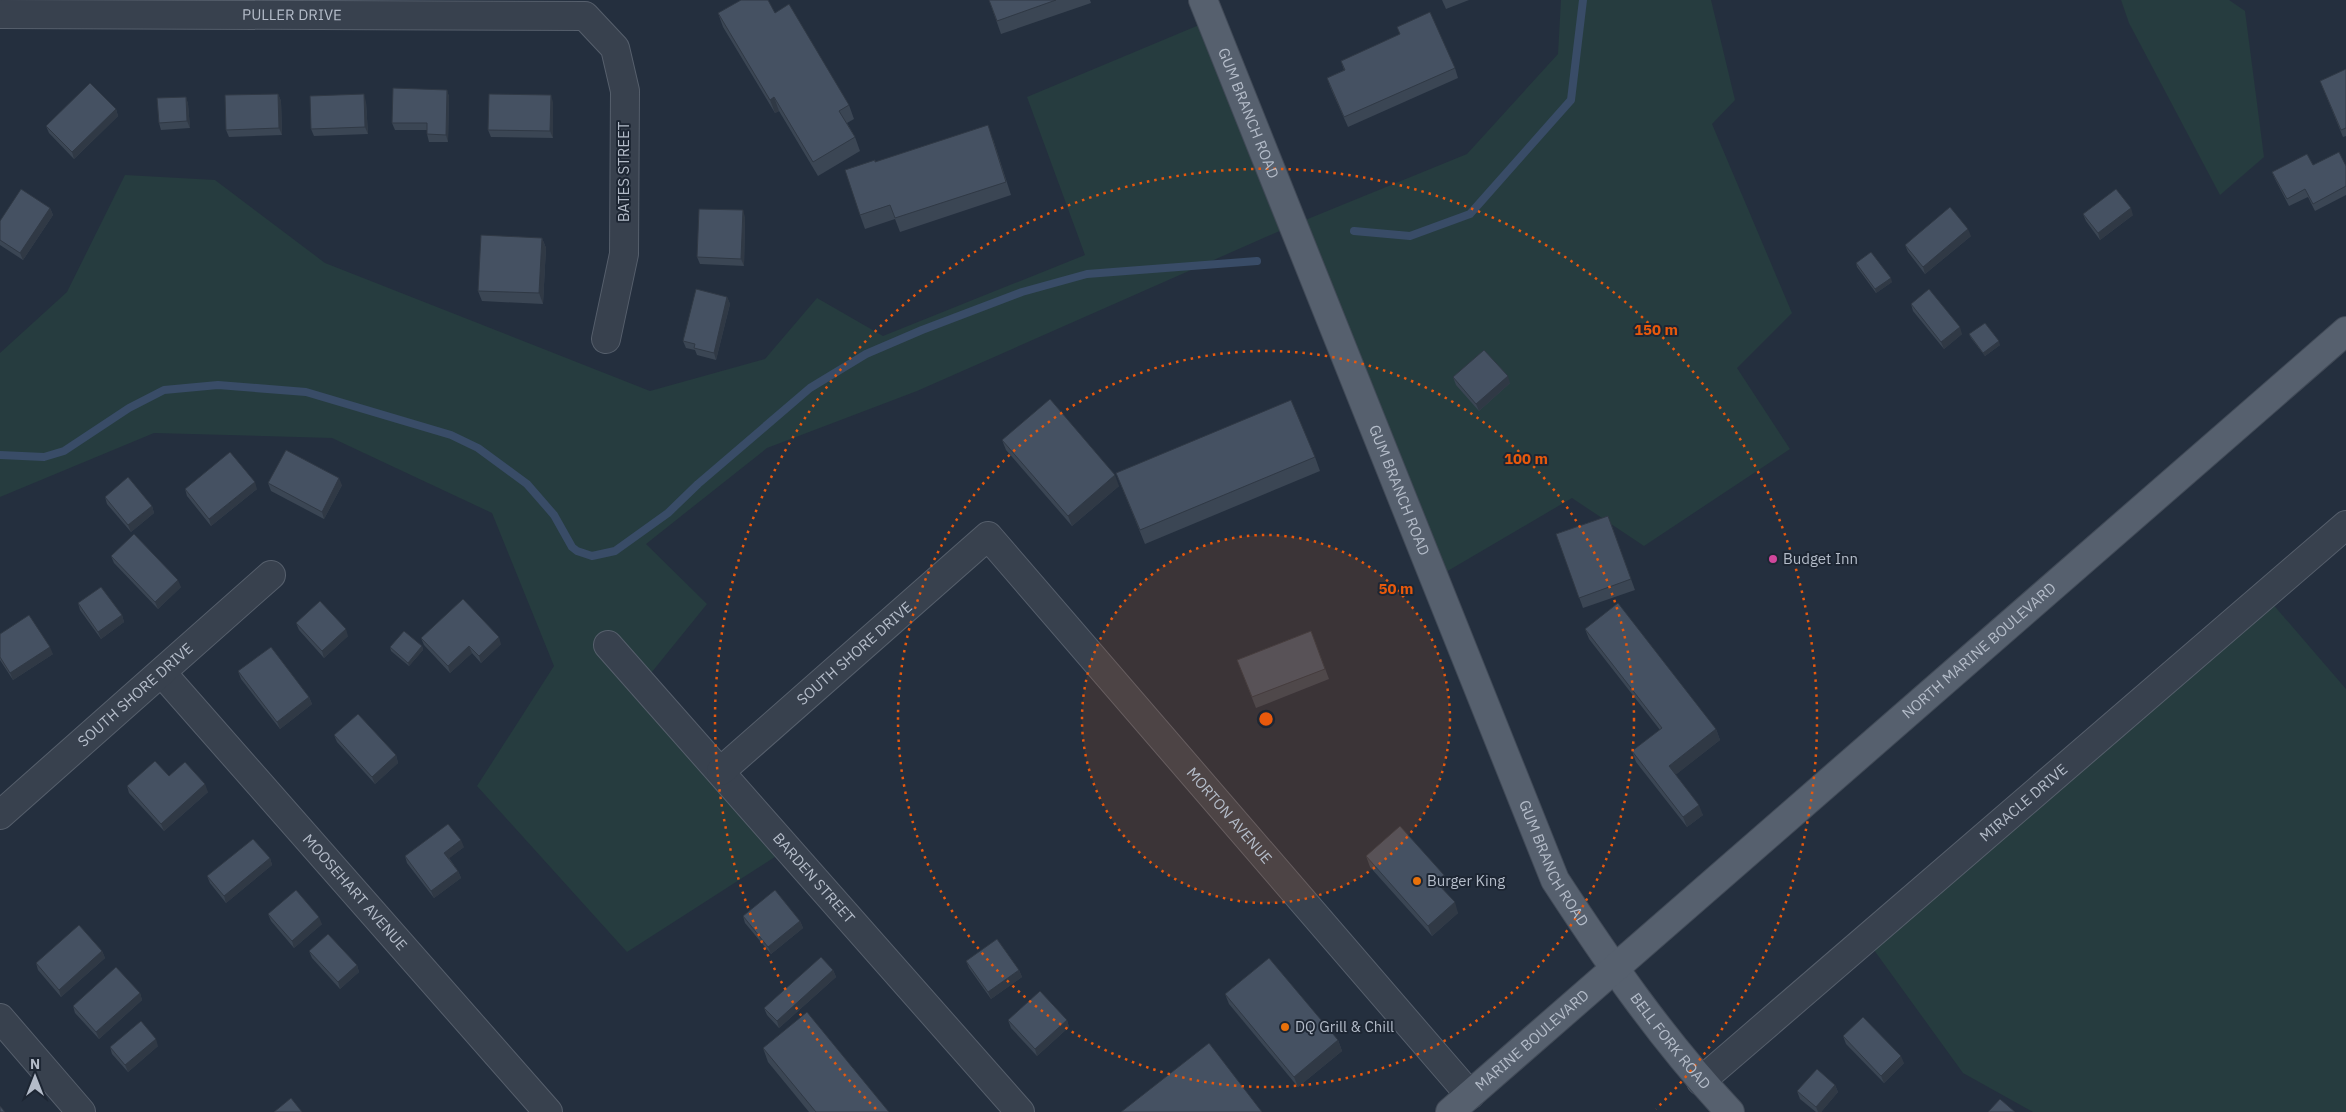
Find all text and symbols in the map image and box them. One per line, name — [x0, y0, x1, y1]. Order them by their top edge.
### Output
street label: PULLER DRIVE — [242, 5, 342, 24]
street label: GUM BRANCH ROAD — [1214, 45, 1283, 181]
street label: BATES STREET — [614, 121, 633, 222]
text: 150 m — [1634, 320, 1678, 339]
street label: GUM BRANCH ROAD — [1365, 422, 1434, 558]
text: 100 m — [1504, 449, 1548, 468]
place label: Budget Inn — [1783, 549, 1858, 568]
marker: Budget Inn — [1767, 553, 1779, 565]
street label: NORTH MARINE BOULEVARD — [1898, 578, 2060, 723]
text: 50 m — [1379, 579, 1413, 598]
street label: SOUTH SHORE DRIVE — [793, 597, 916, 709]
street label: SOUTH SHORE DRIVE — [74, 639, 197, 751]
centre of rings — [1257, 710, 1275, 728]
street label: MIRACLE DRIVE — [1976, 759, 2071, 846]
street label: MORTON AVENUE — [1183, 763, 1276, 868]
street label: GUM BRANCH ROAD — [1515, 797, 1593, 930]
street label: BARDEN STREET — [769, 829, 859, 927]
street label: MOOSEHART AVENUE — [299, 830, 412, 954]
place label: Burger King — [1427, 871, 1505, 890]
marker: Burger King — [1411, 875, 1423, 887]
street label: MARINE BOULEVARD — [1471, 985, 1593, 1095]
street label: BELL FORK ROAD — [1626, 989, 1715, 1093]
place label: DQ Grill & Chill — [1295, 1017, 1394, 1036]
marker: DQ Grill & Chill — [1279, 1021, 1291, 1033]
north arrow — [10, 1052, 60, 1102]
text: N — [30, 1055, 40, 1073]

